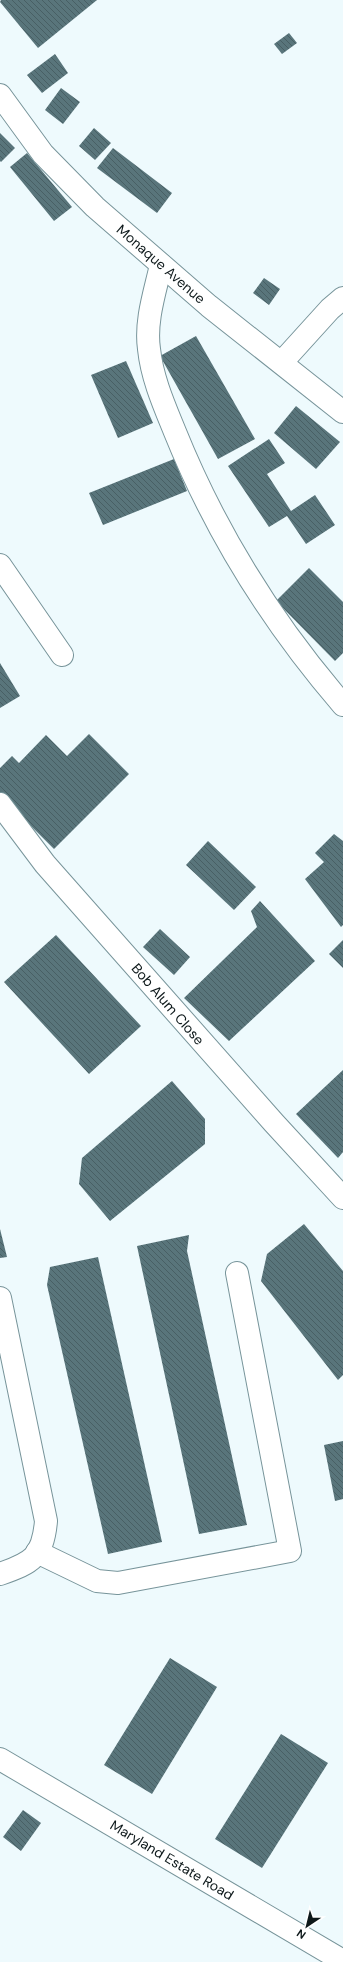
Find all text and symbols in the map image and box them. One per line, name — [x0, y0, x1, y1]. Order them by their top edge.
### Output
street label: Monaque Avenue — [113, 221, 209, 307]
street label: Bob Alum Close — [128, 959, 208, 1049]
street label: Maryland Estate Road — [107, 1816, 237, 1904]
north arrow — [287, 1906, 327, 1946]
text: N — [294, 1926, 309, 1942]

